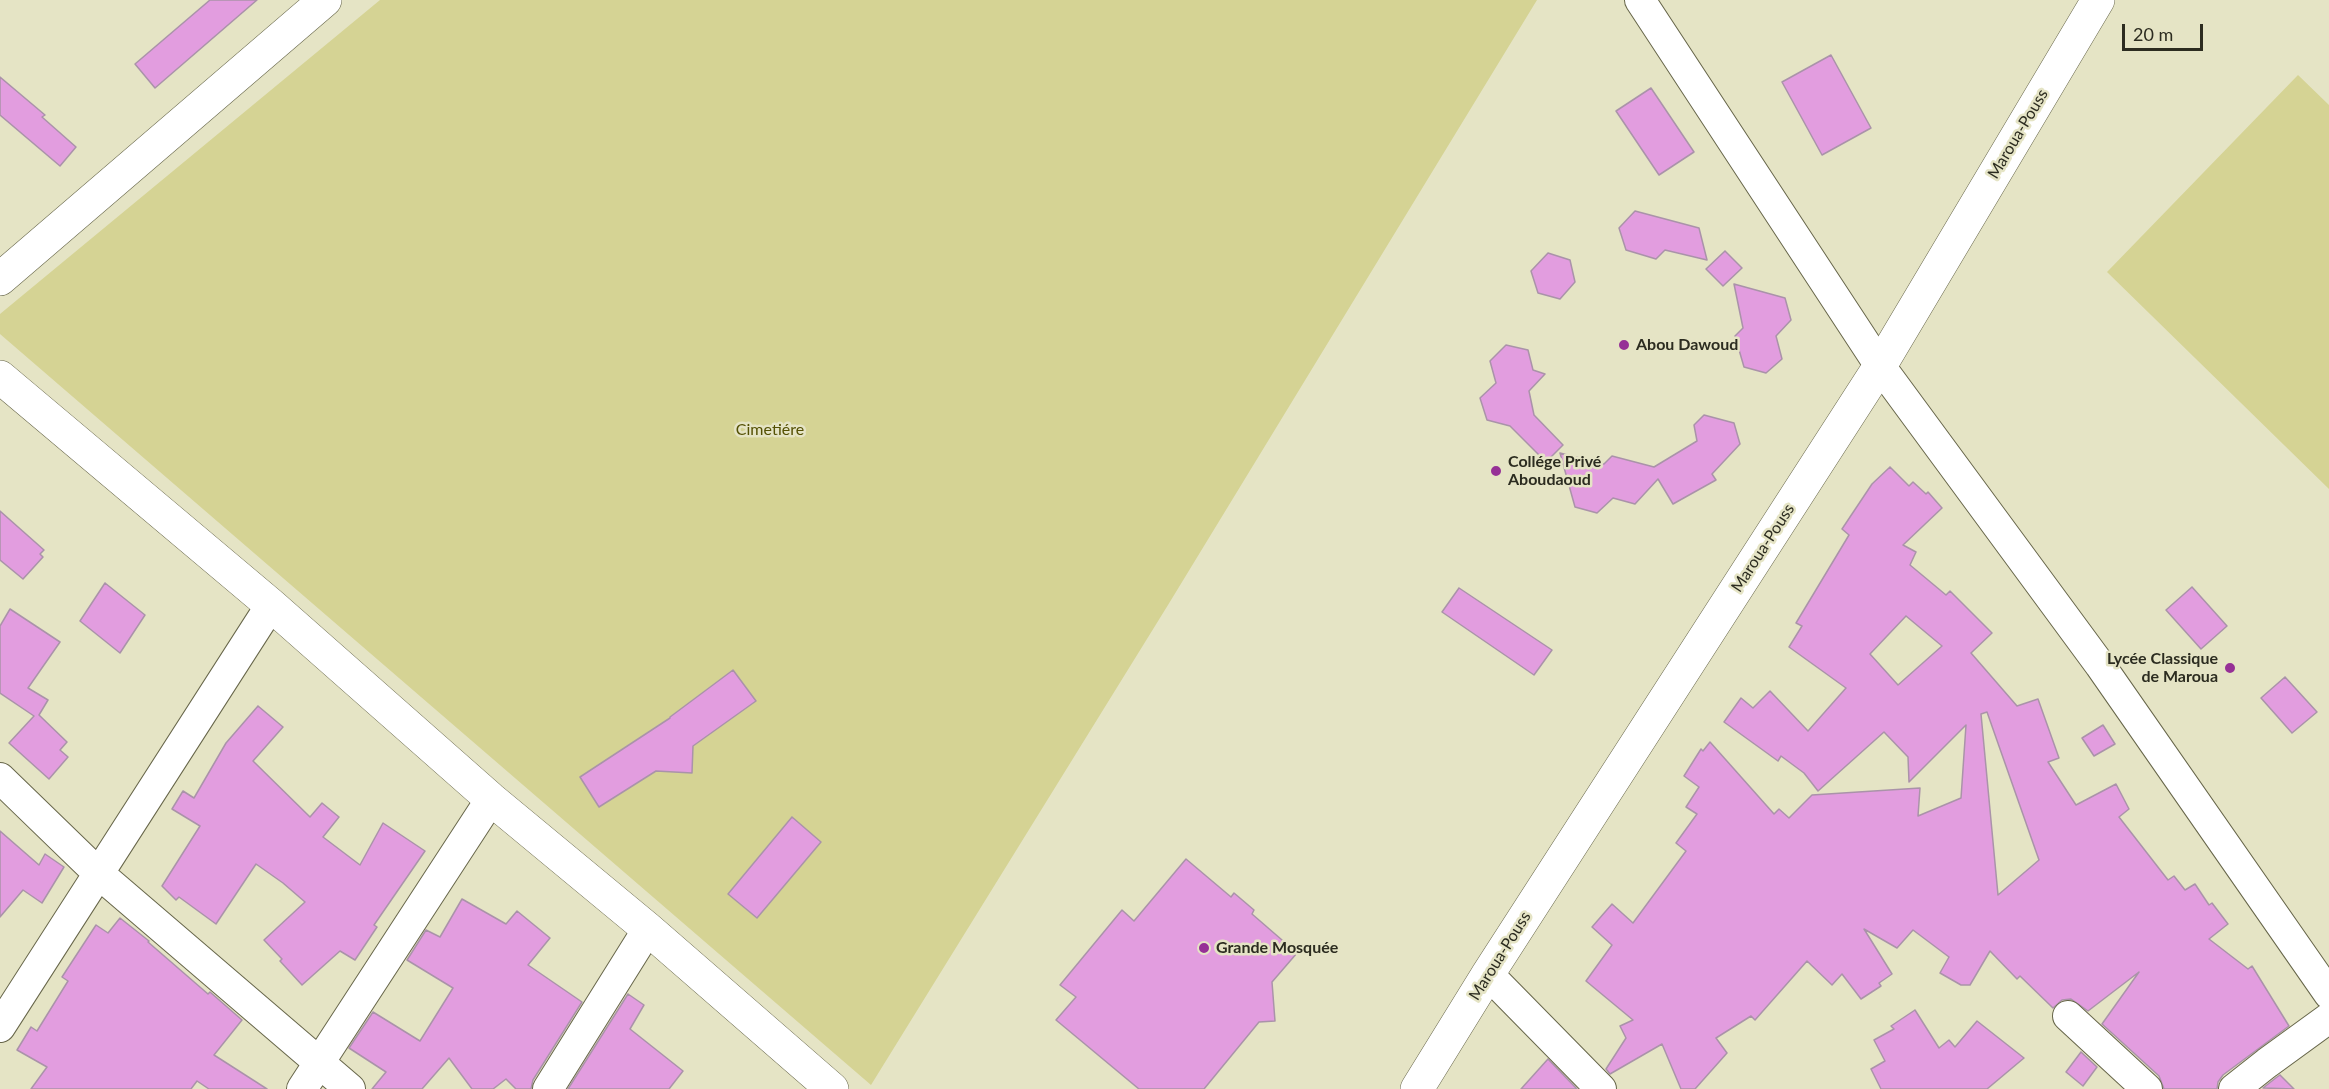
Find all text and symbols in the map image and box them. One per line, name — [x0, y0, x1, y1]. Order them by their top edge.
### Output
scale bar — [2125, 12, 2206, 50]
text: 20 m — [2133, 23, 2173, 45]
street label: Maroua-Pouss — [1984, 86, 2052, 182]
place label: Abou Dawoud — [1636, 335, 1738, 355]
marker: Abou Dawoud — [1617, 338, 1631, 352]
park label: Cimetiére — [736, 420, 804, 440]
place label: Collége Privé Aboudaoud — [1508, 452, 1601, 490]
marker: Collége Privé Aboudaoud — [1489, 464, 1503, 478]
street label: Maroua-Pouss — [1727, 500, 1799, 596]
place label: Lycée Classique de Maroua — [2107, 649, 2218, 687]
marker: Lycée Classique de Maroua — [2223, 661, 2237, 675]
street label: Maroua-Pouss — [1465, 908, 1535, 1004]
place label: Grande Mosquée — [1216, 938, 1338, 958]
marker: Grande Mosquée — [1197, 941, 1211, 955]

